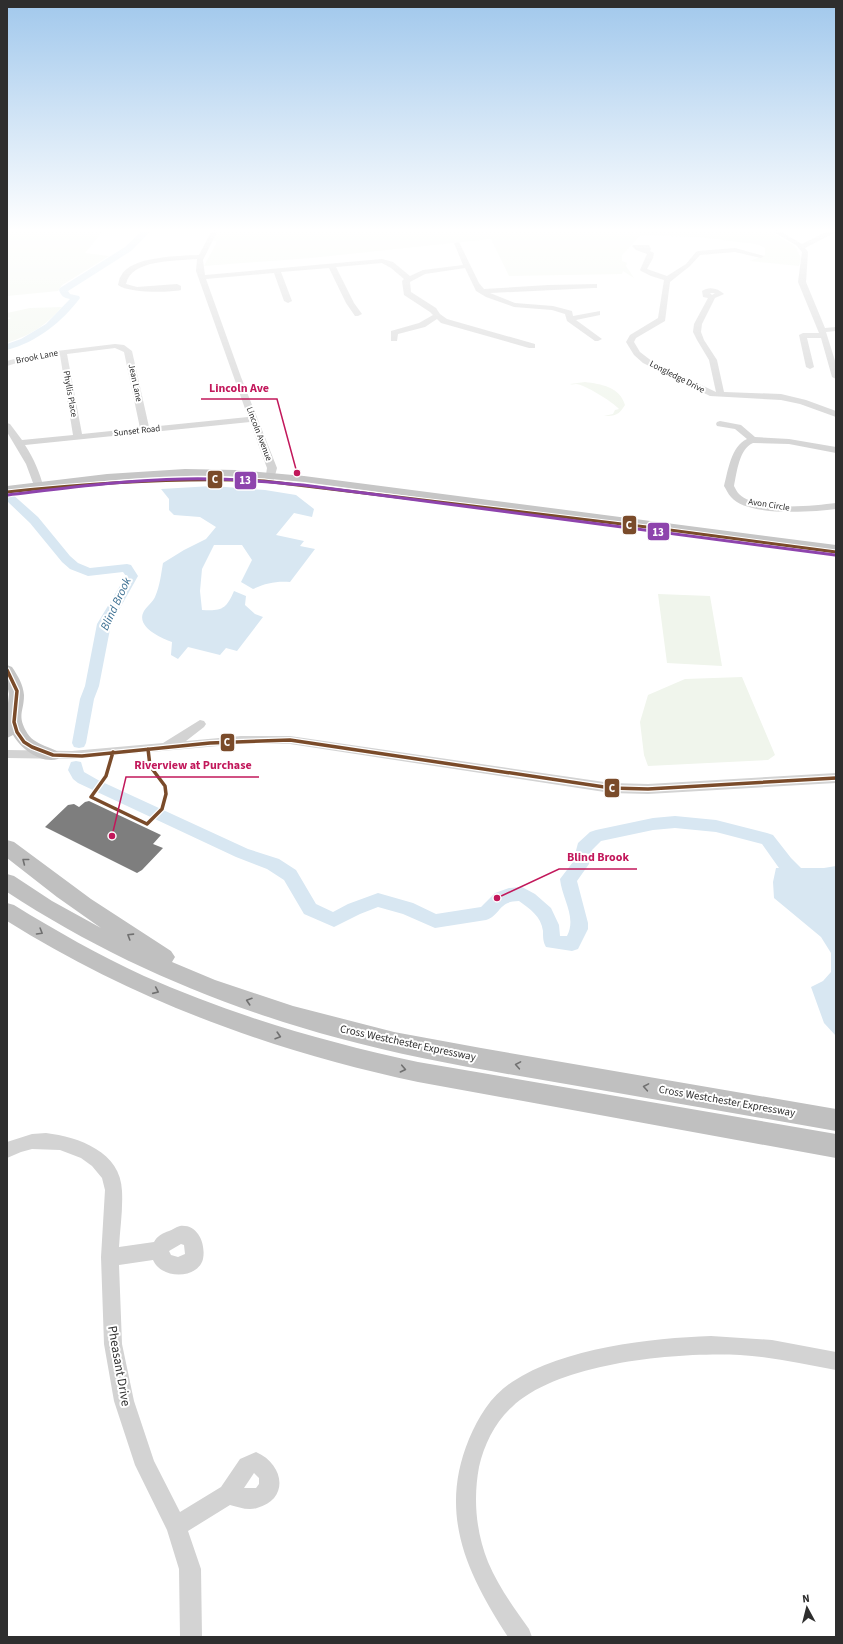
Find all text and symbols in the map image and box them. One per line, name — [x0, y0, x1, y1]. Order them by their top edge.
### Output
street label: Brook Lane — [15, 346, 60, 367]
street label: Longledge Drive — [647, 357, 707, 397]
street label: Jean Lane — [125, 363, 145, 404]
street label: Phyllis Place — [60, 370, 81, 419]
callout: Lincoln Ave — [201, 375, 277, 399]
text: Lincoln Ave — [209, 380, 269, 397]
street label: Lincoln Avenue — [243, 405, 275, 463]
street label: Sunset Road — [113, 422, 161, 440]
line badge: C — [207, 470, 223, 489]
line badge: 13 — [234, 471, 257, 490]
text: C — [212, 472, 219, 487]
text: 13 — [239, 473, 251, 488]
street label: Avon Circle — [747, 495, 791, 515]
line badge: C — [622, 515, 637, 535]
text: C — [626, 518, 633, 533]
line badge: 13 — [647, 522, 670, 541]
text: 13 — [652, 525, 664, 540]
water label: Blind Brook — [96, 574, 136, 633]
line badge: C — [220, 733, 235, 752]
text: C — [224, 735, 231, 750]
callout: Riverview at Purchase — [126, 753, 259, 777]
text: Riverview at Purchase — [134, 757, 252, 774]
line badge: C — [604, 778, 620, 798]
text: C — [609, 781, 616, 796]
callout: Blind Brook — [559, 845, 637, 869]
text: Blind Brook — [567, 849, 629, 866]
one-way arrow — [22, 859, 29, 866]
one-way arrow — [36, 927, 43, 934]
one-way arrow — [127, 934, 134, 941]
one-way arrow — [151, 986, 159, 994]
one-way arrow — [246, 997, 253, 1006]
street label: Cross Westchester Expressway — [339, 1021, 477, 1065]
one-way arrow — [274, 1031, 281, 1040]
one-way arrow — [515, 1061, 521, 1070]
one-way arrow — [400, 1064, 406, 1072]
street label: Cross Westchester Expressway — [657, 1082, 797, 1120]
one-way arrow — [643, 1083, 649, 1092]
street label: Pheasant Drive — [103, 1324, 135, 1408]
north arrow — [787, 1588, 827, 1628]
text: N — [801, 1591, 810, 1606]

